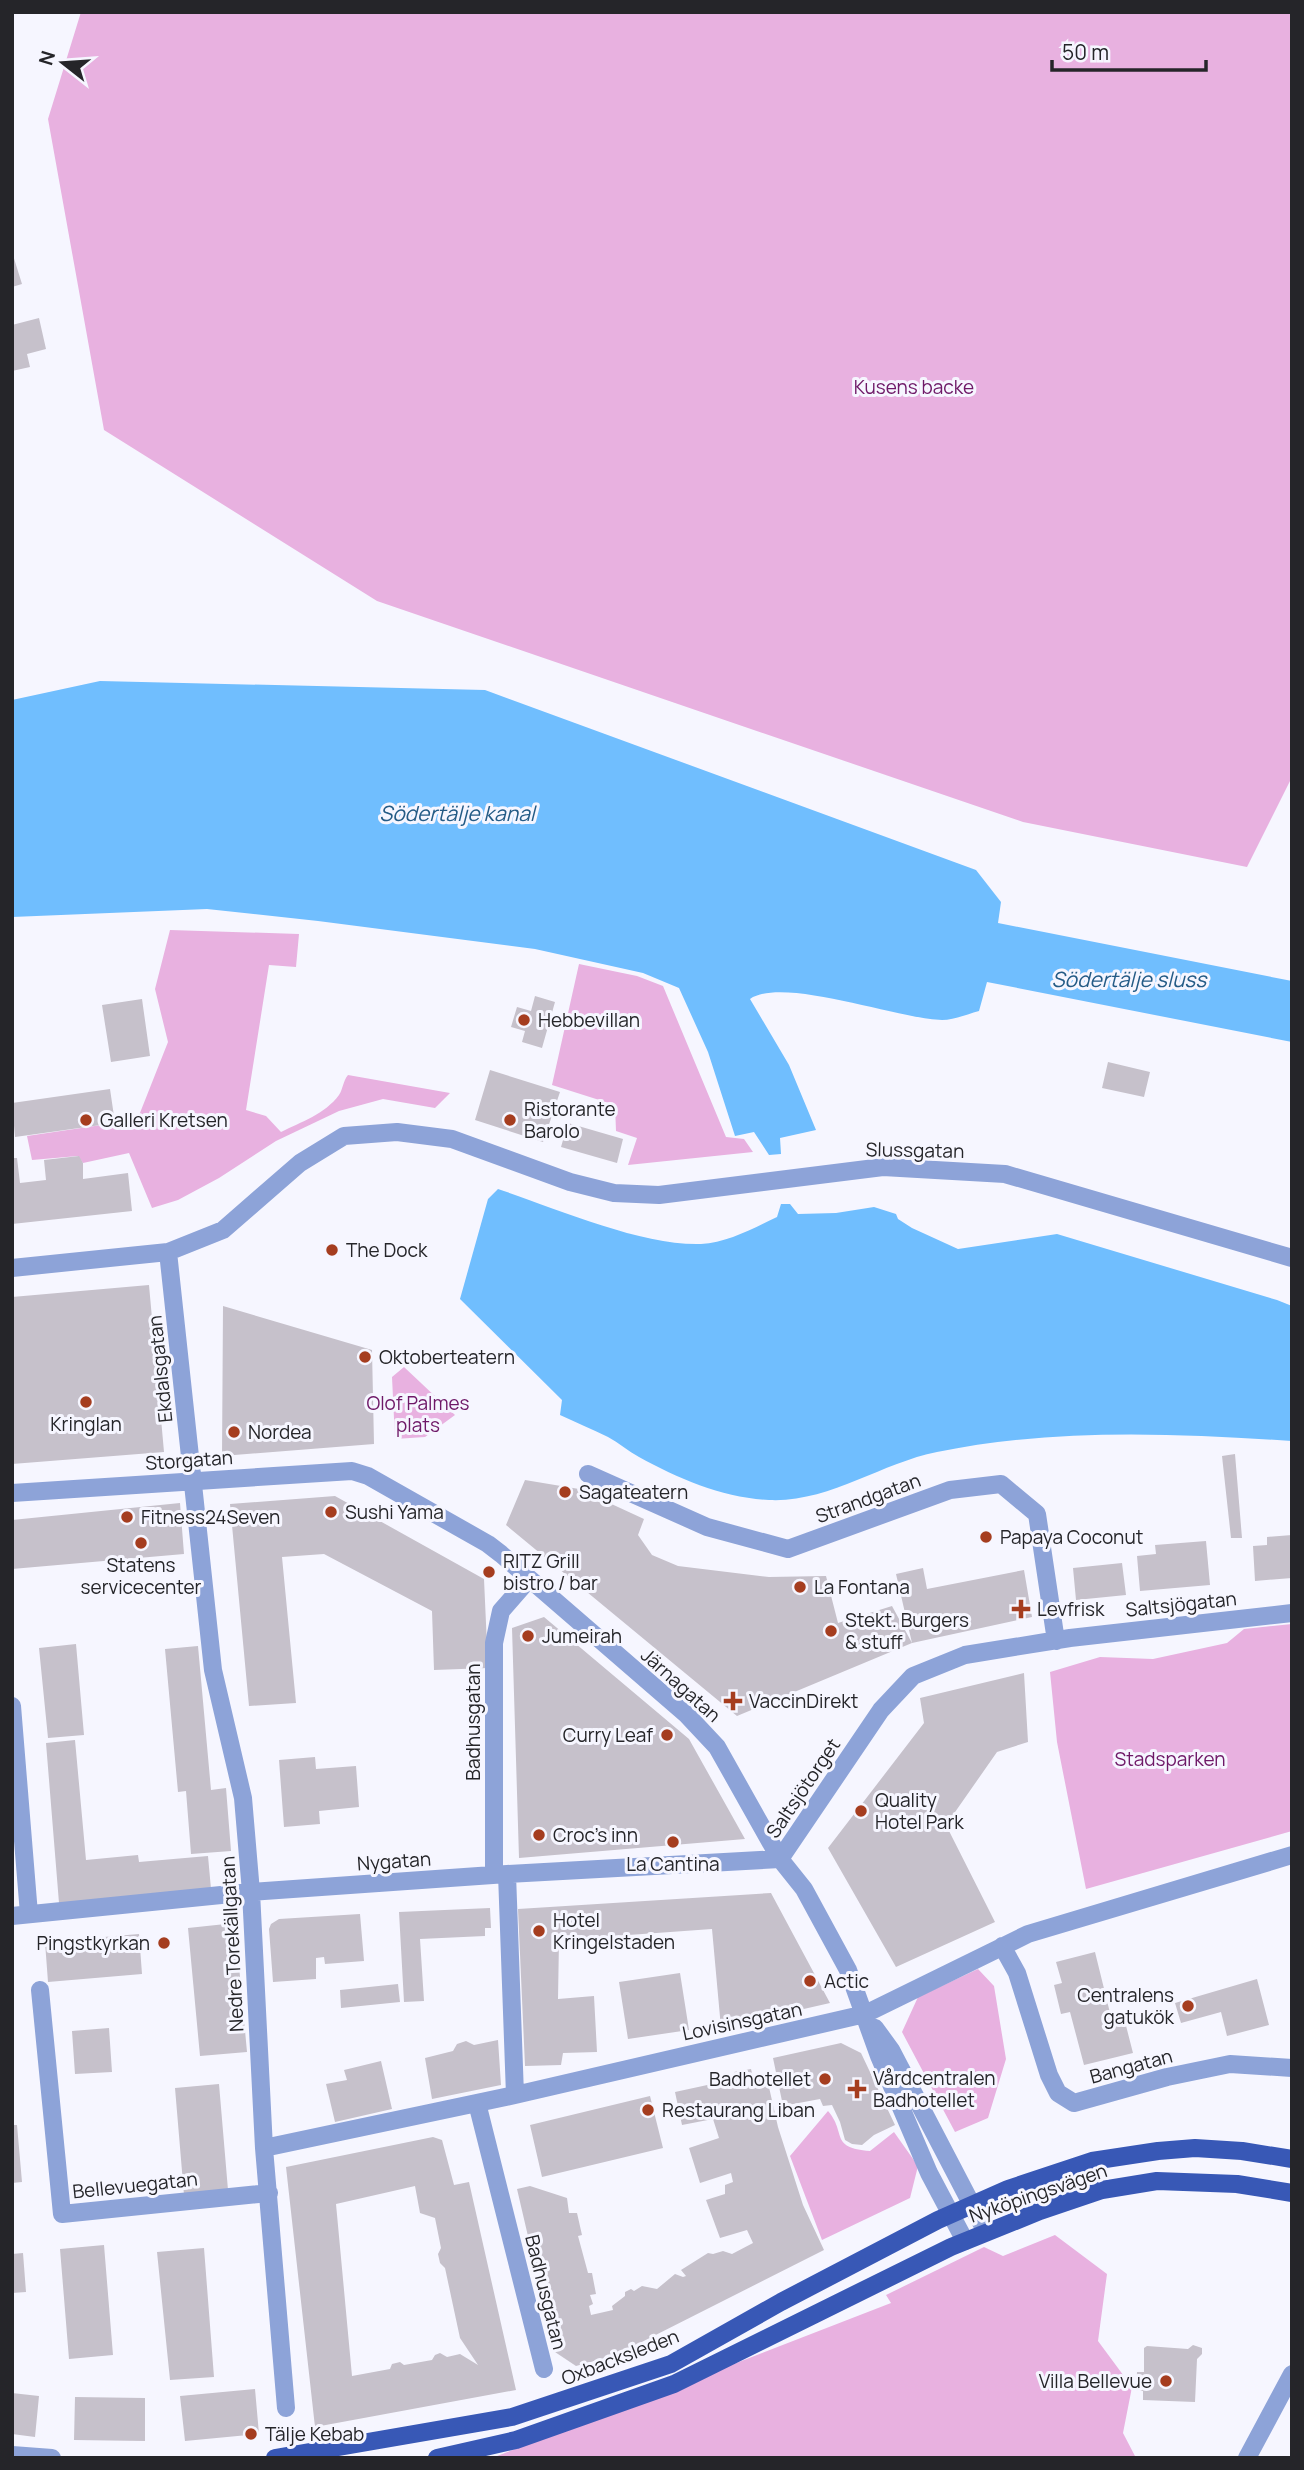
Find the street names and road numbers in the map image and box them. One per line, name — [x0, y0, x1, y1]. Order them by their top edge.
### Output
street label: Slussgatan — [865, 1136, 965, 1164]
street label: Ekdalsgatan — [141, 1314, 179, 1424]
street label: Storgatan — [144, 1444, 234, 1476]
street label: Strandgatan — [812, 1467, 924, 1529]
street label: Saltsjögatan — [1124, 1585, 1238, 1623]
street label: Järnagatan — [635, 1642, 727, 1728]
street label: Badhusgatan — [460, 1663, 486, 1781]
street label: Saltsjötorget — [760, 1733, 846, 1843]
street label: Nygatan — [356, 1845, 432, 1877]
street label: Nedre Torekällgatan — [214, 1856, 250, 2032]
street label: Lovisinsgatan — [680, 1996, 804, 2046]
street label: Bangatan — [1087, 2042, 1175, 2090]
street label: Nyköpingsvägen — [966, 2157, 1110, 2229]
street label: Bellevuegatan — [71, 2166, 199, 2204]
street label: Badhusgatan — [519, 2232, 573, 2352]
street label: Oxbacksleden — [558, 2323, 682, 2391]

